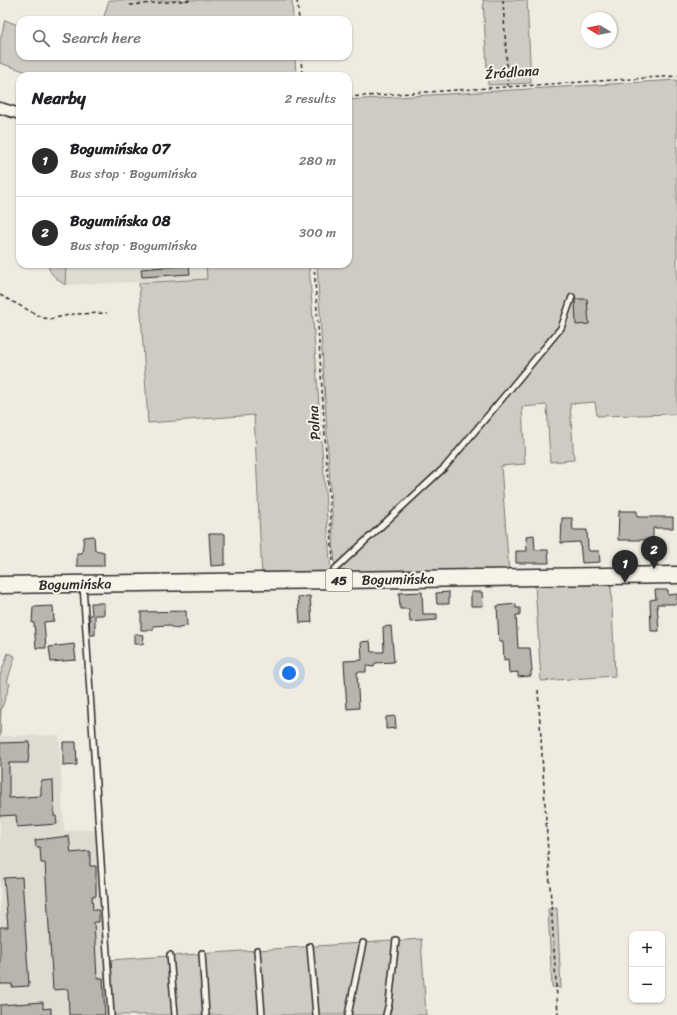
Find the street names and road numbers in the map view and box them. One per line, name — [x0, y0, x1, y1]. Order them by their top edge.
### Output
street label: Źródlana — [484, 58, 541, 87]
street label: Polna — [301, 404, 328, 441]
street label: Bogumińska — [361, 566, 435, 593]
road number: 45 — [326, 569, 352, 591]
street label: Bogumińska — [38, 571, 112, 598]

